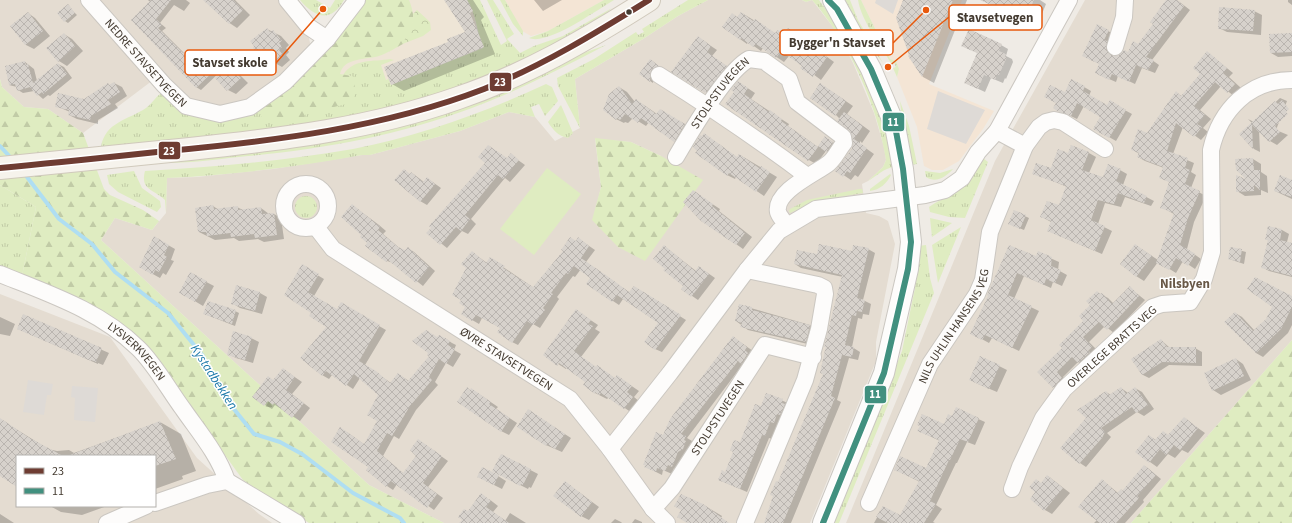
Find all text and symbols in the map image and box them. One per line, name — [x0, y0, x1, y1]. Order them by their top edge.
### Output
callout: Stavsetvegen — [949, 5, 1042, 30]
unlabelled marker — [624, 7, 634, 17]
text: Stavsetvegen — [957, 9, 1033, 27]
street label: NEDRE STAVSETVEGEN — [101, 15, 191, 111]
callout: Bygger'n Stavset — [780, 30, 893, 55]
text: Bygger'n Stavset — [789, 34, 885, 52]
callout: Stavset skole — [185, 50, 276, 75]
street label: STOLPSTUVEGEN — [686, 53, 753, 132]
text: Stavset skole — [192, 54, 268, 72]
line badge: 23 — [489, 72, 512, 92]
text: 23 — [494, 75, 506, 90]
line badge: 11 — [882, 112, 905, 132]
text: 11 — [887, 115, 899, 130]
line badge: 23 — [158, 141, 181, 160]
text: 23 — [163, 144, 175, 159]
street label: NILS UHLIN HANSENS VEG — [914, 268, 993, 386]
district label: Nilsbyen — [1160, 275, 1210, 293]
street label: OVERLEGE BRATTS VEG — [1063, 302, 1161, 392]
street label: LYSVERKVEGEN — [104, 318, 170, 384]
street label: ØVRE STAVSETVEGEN — [456, 323, 556, 395]
water label: Kystadbekken — [186, 341, 242, 413]
street label: STOLPSTUVEGEN — [687, 377, 749, 459]
line badge: 11 — [864, 385, 887, 404]
text: 11 — [869, 387, 881, 402]
legend — [16, 455, 156, 507]
text: 23 — [52, 463, 64, 480]
text: 11 — [52, 483, 64, 500]

